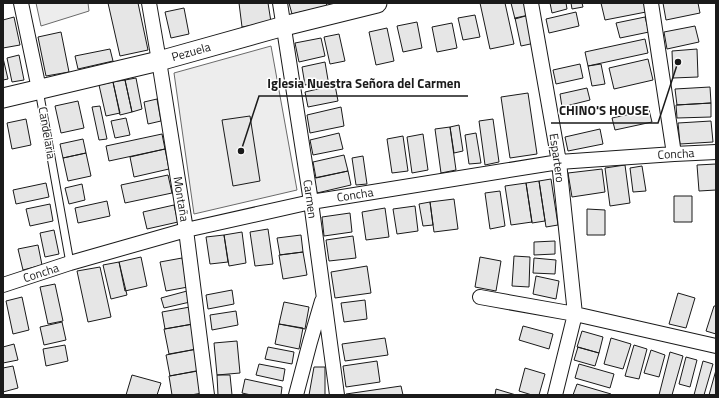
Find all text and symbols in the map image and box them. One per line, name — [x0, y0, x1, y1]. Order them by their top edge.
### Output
street label: Pezuela — [169, 37, 213, 66]
callout: Iglesia Nuestra Señora del Carmen — [259, 71, 468, 96]
text: Iglesia Nuestra Señora del Carmen — [267, 73, 461, 93]
callout: CHINO'S HOUSE — [551, 98, 658, 123]
text: CHINO'S HOUSE — [559, 100, 649, 120]
street label: Candelaria — [34, 105, 61, 161]
street label: Espartero — [545, 132, 570, 184]
street label: Concha — [657, 143, 695, 164]
street label: Montaña — [169, 175, 194, 223]
street label: Carmen — [298, 178, 323, 220]
street label: Concha — [335, 182, 375, 207]
street label: Concha — [20, 258, 61, 287]

